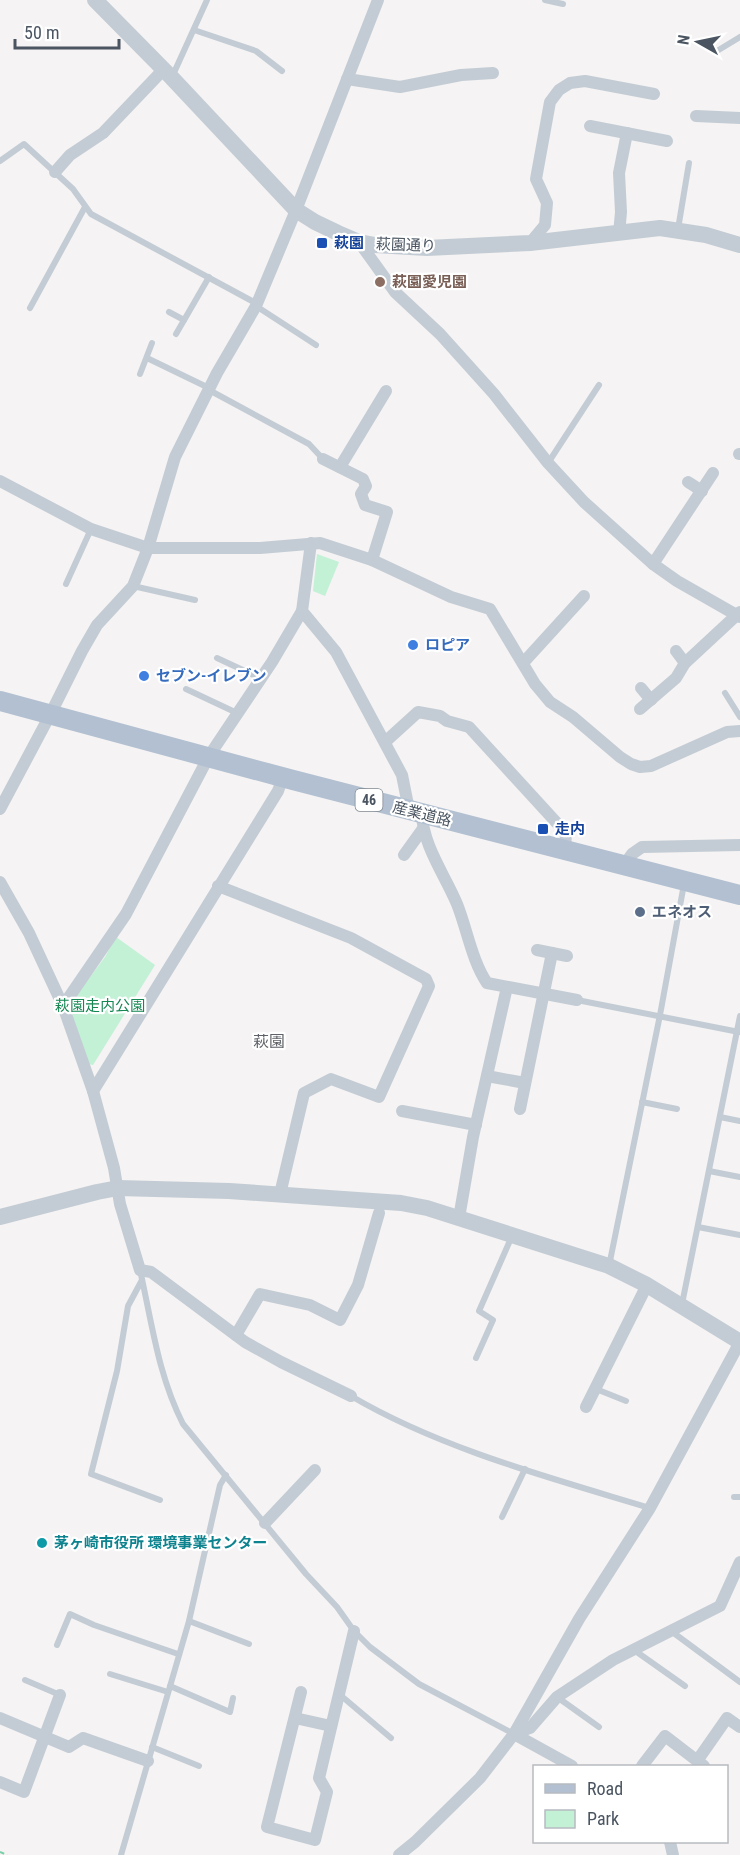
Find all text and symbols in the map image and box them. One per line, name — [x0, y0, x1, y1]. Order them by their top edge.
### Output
scale bar — [15, 12, 118, 50]
north arrow — [668, 12, 728, 72]
text: 50 m — [24, 22, 59, 43]
text: N — [674, 33, 694, 46]
place label: 萩園 — [334, 234, 364, 252]
street label: 萩園通り — [376, 235, 436, 255]
marker: 萩園 — [315, 236, 329, 250]
place label: 萩園愛児園 — [392, 273, 467, 291]
marker: 萩園愛児園 — [373, 275, 387, 289]
place label: ロピア — [425, 636, 470, 654]
marker: ロピア — [406, 638, 420, 652]
place label: セブン-イレブン — [156, 667, 266, 685]
marker: セブン-イレブン — [137, 669, 151, 683]
road number: 46 — [356, 789, 382, 811]
street label: 産業道路 — [391, 798, 453, 830]
place label: 走内 — [555, 820, 585, 838]
marker: 走内 — [536, 822, 550, 836]
place label: エネオス — [652, 903, 712, 921]
marker: エネオス — [633, 905, 647, 919]
park label: 萩園走内公園 — [55, 997, 145, 1015]
district label: 萩園 — [253, 1032, 285, 1051]
place label: 茅ヶ崎市役所 環境事業センター — [54, 1534, 267, 1552]
marker: 茅ヶ崎市役所 環境事業センター — [35, 1536, 49, 1550]
legend — [533, 1765, 728, 1843]
text: Road — [587, 1778, 623, 1799]
text: Park — [587, 1808, 619, 1829]

